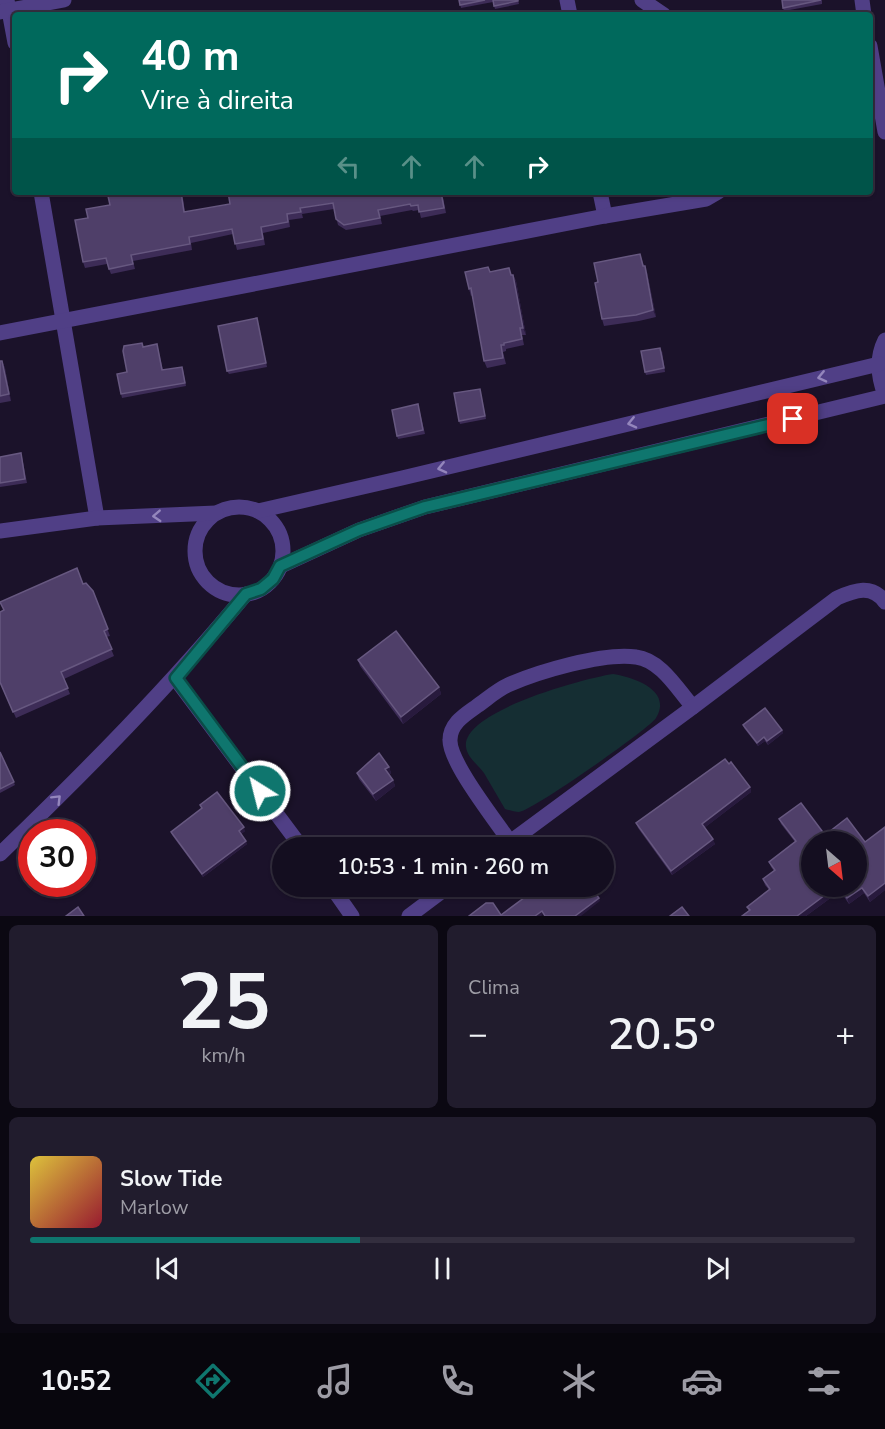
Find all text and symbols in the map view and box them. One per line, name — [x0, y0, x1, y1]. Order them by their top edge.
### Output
text: 40 m — [141, 28, 240, 85]
icon: right — [42, 36, 120, 114]
text: Vire à direita — [141, 82, 294, 119]
icon: left — [332, 150, 365, 183]
icon: ahead — [395, 150, 428, 183]
icon: ahead — [458, 150, 491, 183]
icon: right — [521, 150, 554, 183]
one-way arrow — [817, 370, 827, 383]
pin — [767, 393, 818, 444]
icon: arrive — [776, 402, 809, 435]
one-way arrow — [627, 415, 637, 428]
one-way arrow — [438, 461, 448, 474]
one-way arrow — [153, 509, 162, 522]
position arrow — [228, 759, 292, 823]
one-way arrow — [50, 795, 61, 806]
speed limit sign: 30 — [18, 819, 96, 897]
north arrow — [801, 831, 867, 897]
map controls — [801, 831, 867, 897]
text: 10:53 · 1 min · 260 m — [337, 852, 549, 882]
text: 25 — [177, 949, 270, 1056]
text: Clima — [468, 974, 520, 1001]
text: 20.5° — [607, 1004, 716, 1065]
text: − — [468, 1012, 488, 1057]
text: + — [835, 1012, 855, 1057]
text: km/h — [201, 1042, 246, 1069]
text: Slow Tide — [120, 1164, 222, 1194]
text: Marlow — [120, 1194, 188, 1221]
icon: previous — [151, 1252, 184, 1285]
icon: pause — [426, 1252, 459, 1285]
icon: next — [701, 1252, 734, 1285]
icon: directions — [192, 1360, 234, 1402]
icon: music — [314, 1360, 356, 1402]
icon: phone — [436, 1360, 478, 1402]
icon: climate — [558, 1360, 600, 1402]
icon: car — [681, 1360, 723, 1402]
icon: filters — [803, 1360, 845, 1402]
text: 10:52 — [40, 1363, 112, 1400]

